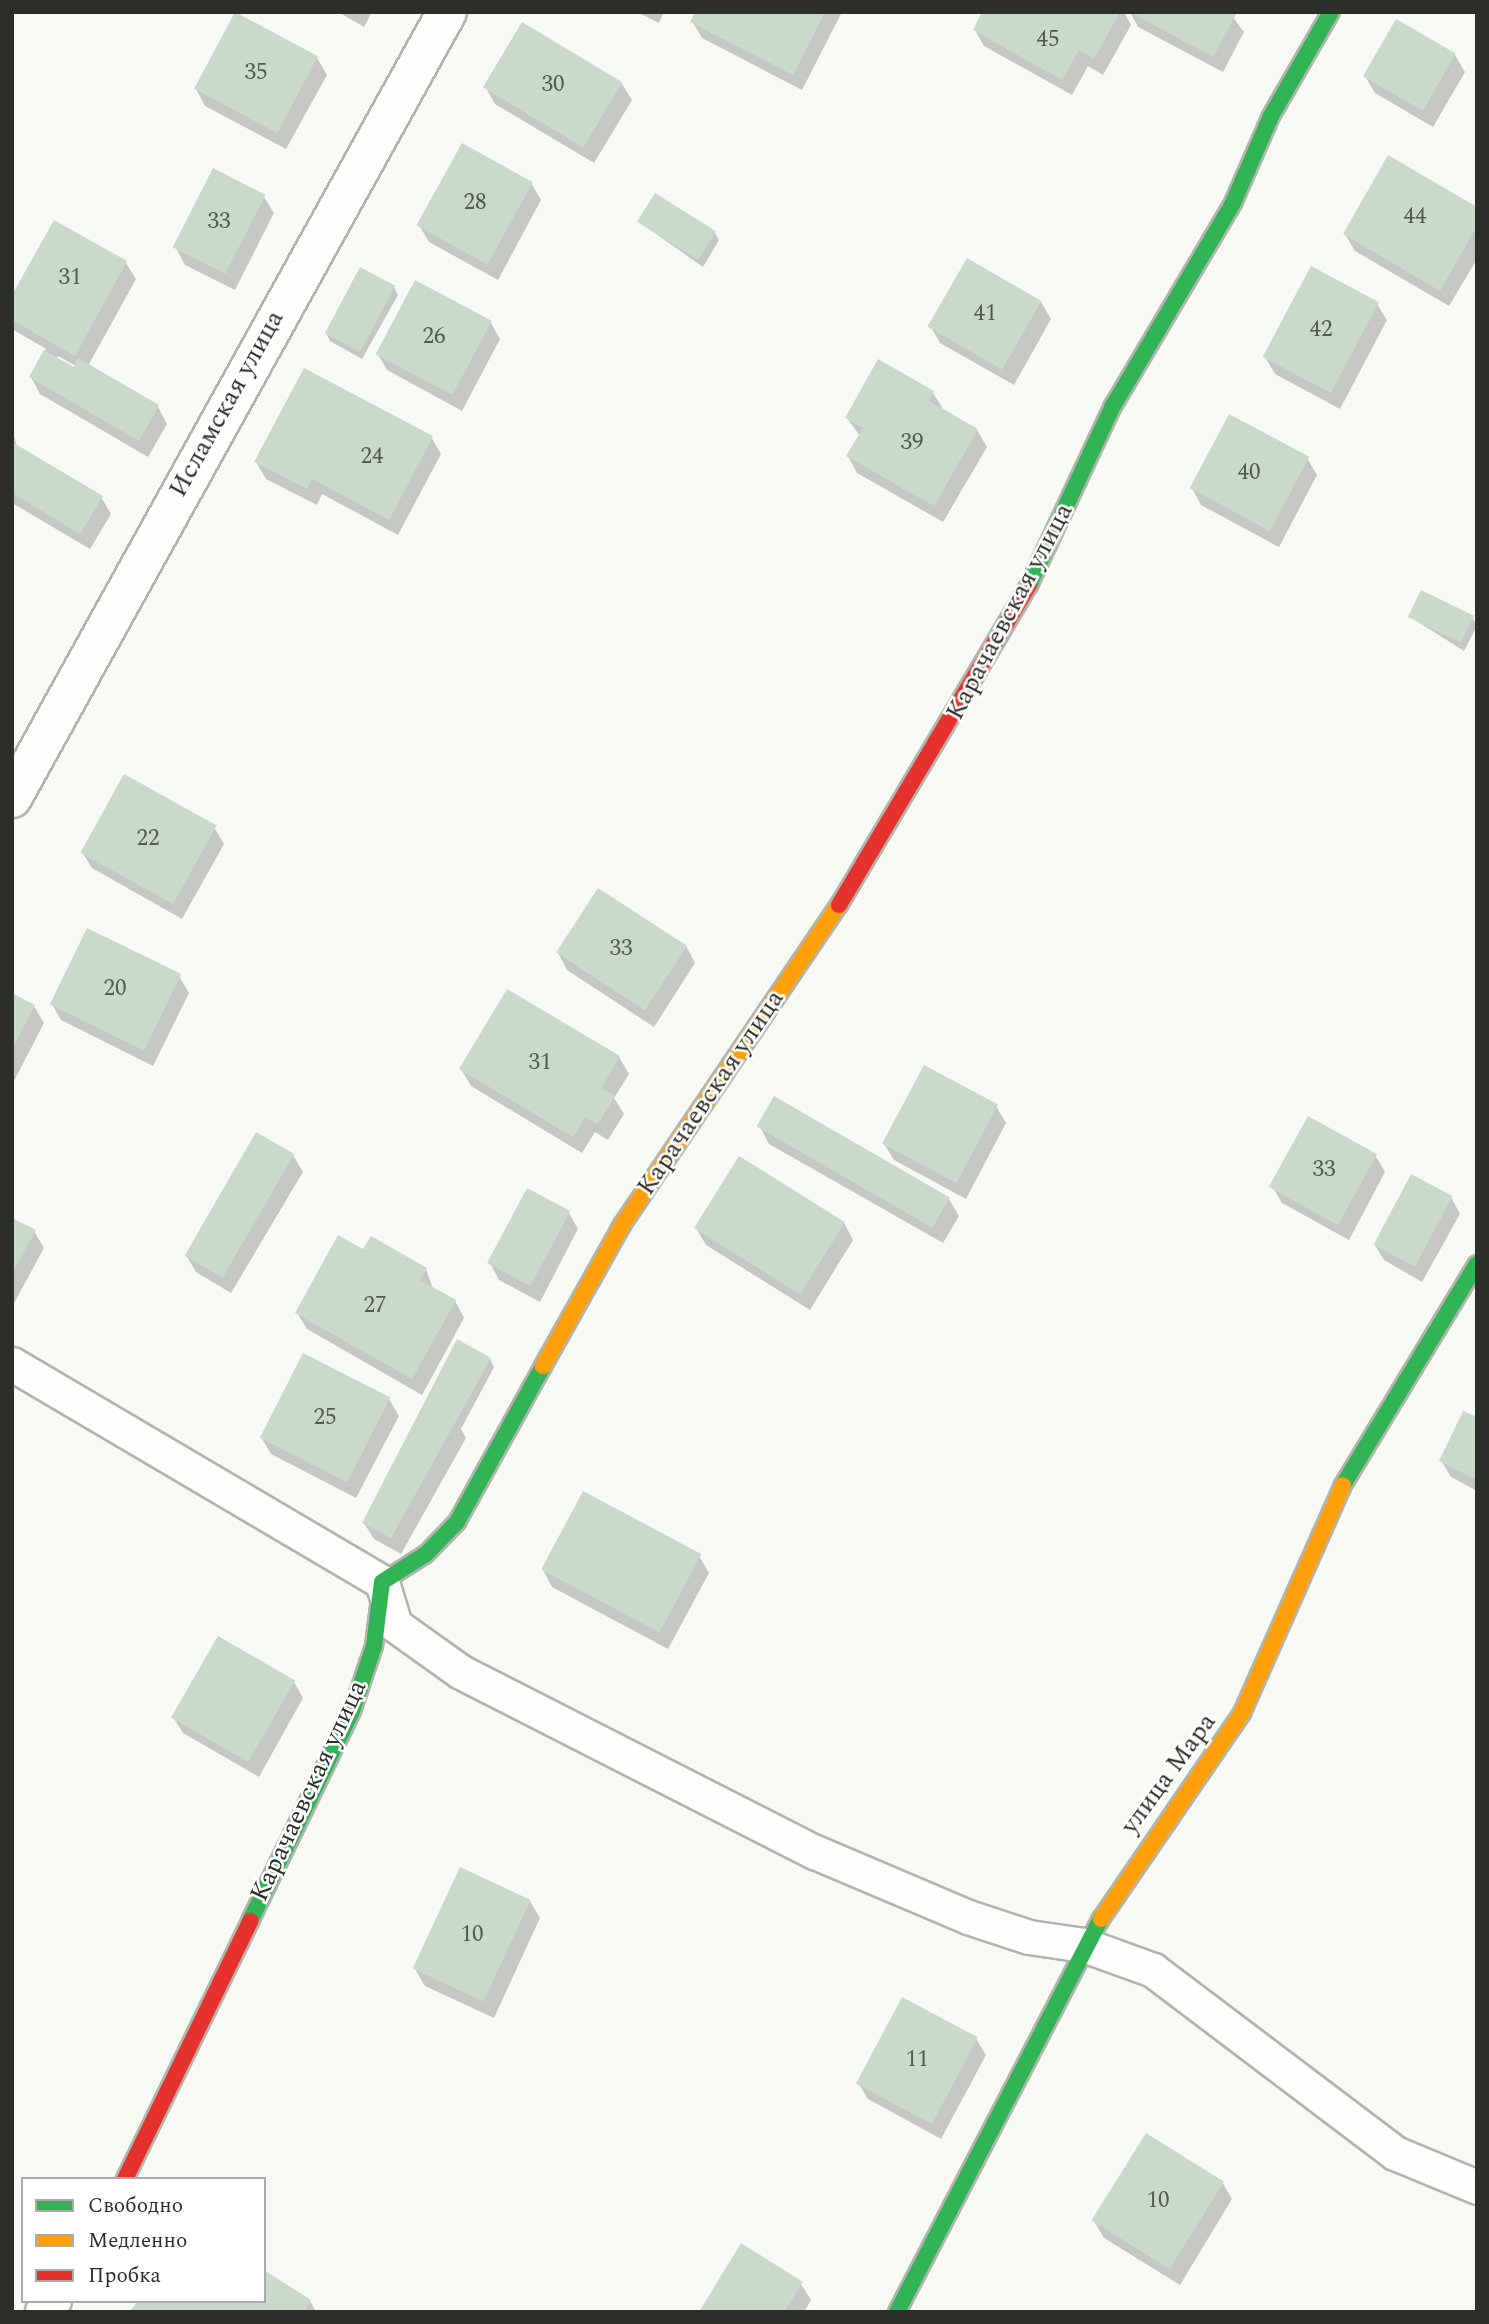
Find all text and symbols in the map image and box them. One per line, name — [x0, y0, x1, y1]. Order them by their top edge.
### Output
house number: 45 — [1037, 26, 1059, 54]
house number: 35 — [245, 59, 267, 87]
house number: 30 — [542, 71, 564, 99]
house number: 28 — [464, 189, 486, 217]
house number: 44 — [1404, 203, 1426, 231]
house number: 33 — [208, 208, 230, 236]
house number: 31 — [59, 264, 81, 292]
house number: 41 — [974, 300, 996, 328]
street label: Исламская улица — [163, 305, 291, 503]
house number: 42 — [1310, 316, 1332, 344]
house number: 26 — [423, 323, 445, 351]
house number: 39 — [901, 429, 923, 457]
house number: 24 — [361, 443, 383, 471]
house number: 40 — [1238, 459, 1260, 487]
street label: Карачаевская улица — [940, 498, 1080, 726]
house number: 22 — [137, 825, 159, 853]
house number: 33 — [610, 935, 632, 963]
house number: 20 — [104, 975, 126, 1003]
street label: Карачаевская улица — [631, 985, 791, 1201]
house number: 31 — [529, 1049, 551, 1077]
house number: 33 — [1313, 1156, 1335, 1184]
house number: 27 — [364, 1292, 386, 1320]
house number: 25 — [314, 1404, 336, 1432]
street label: Карачаевская улица — [244, 1675, 374, 1907]
street label: улица Мара — [1115, 1707, 1223, 1841]
house number: 10 — [461, 1921, 483, 1949]
house number: 11 — [906, 2046, 928, 2074]
legend — [21, 2177, 266, 2303]
house number: 10 — [1147, 2187, 1169, 2215]
text: Свободно — [88, 2190, 183, 2222]
text: Медленно — [88, 2225, 187, 2257]
text: Пробка — [88, 2260, 161, 2292]

